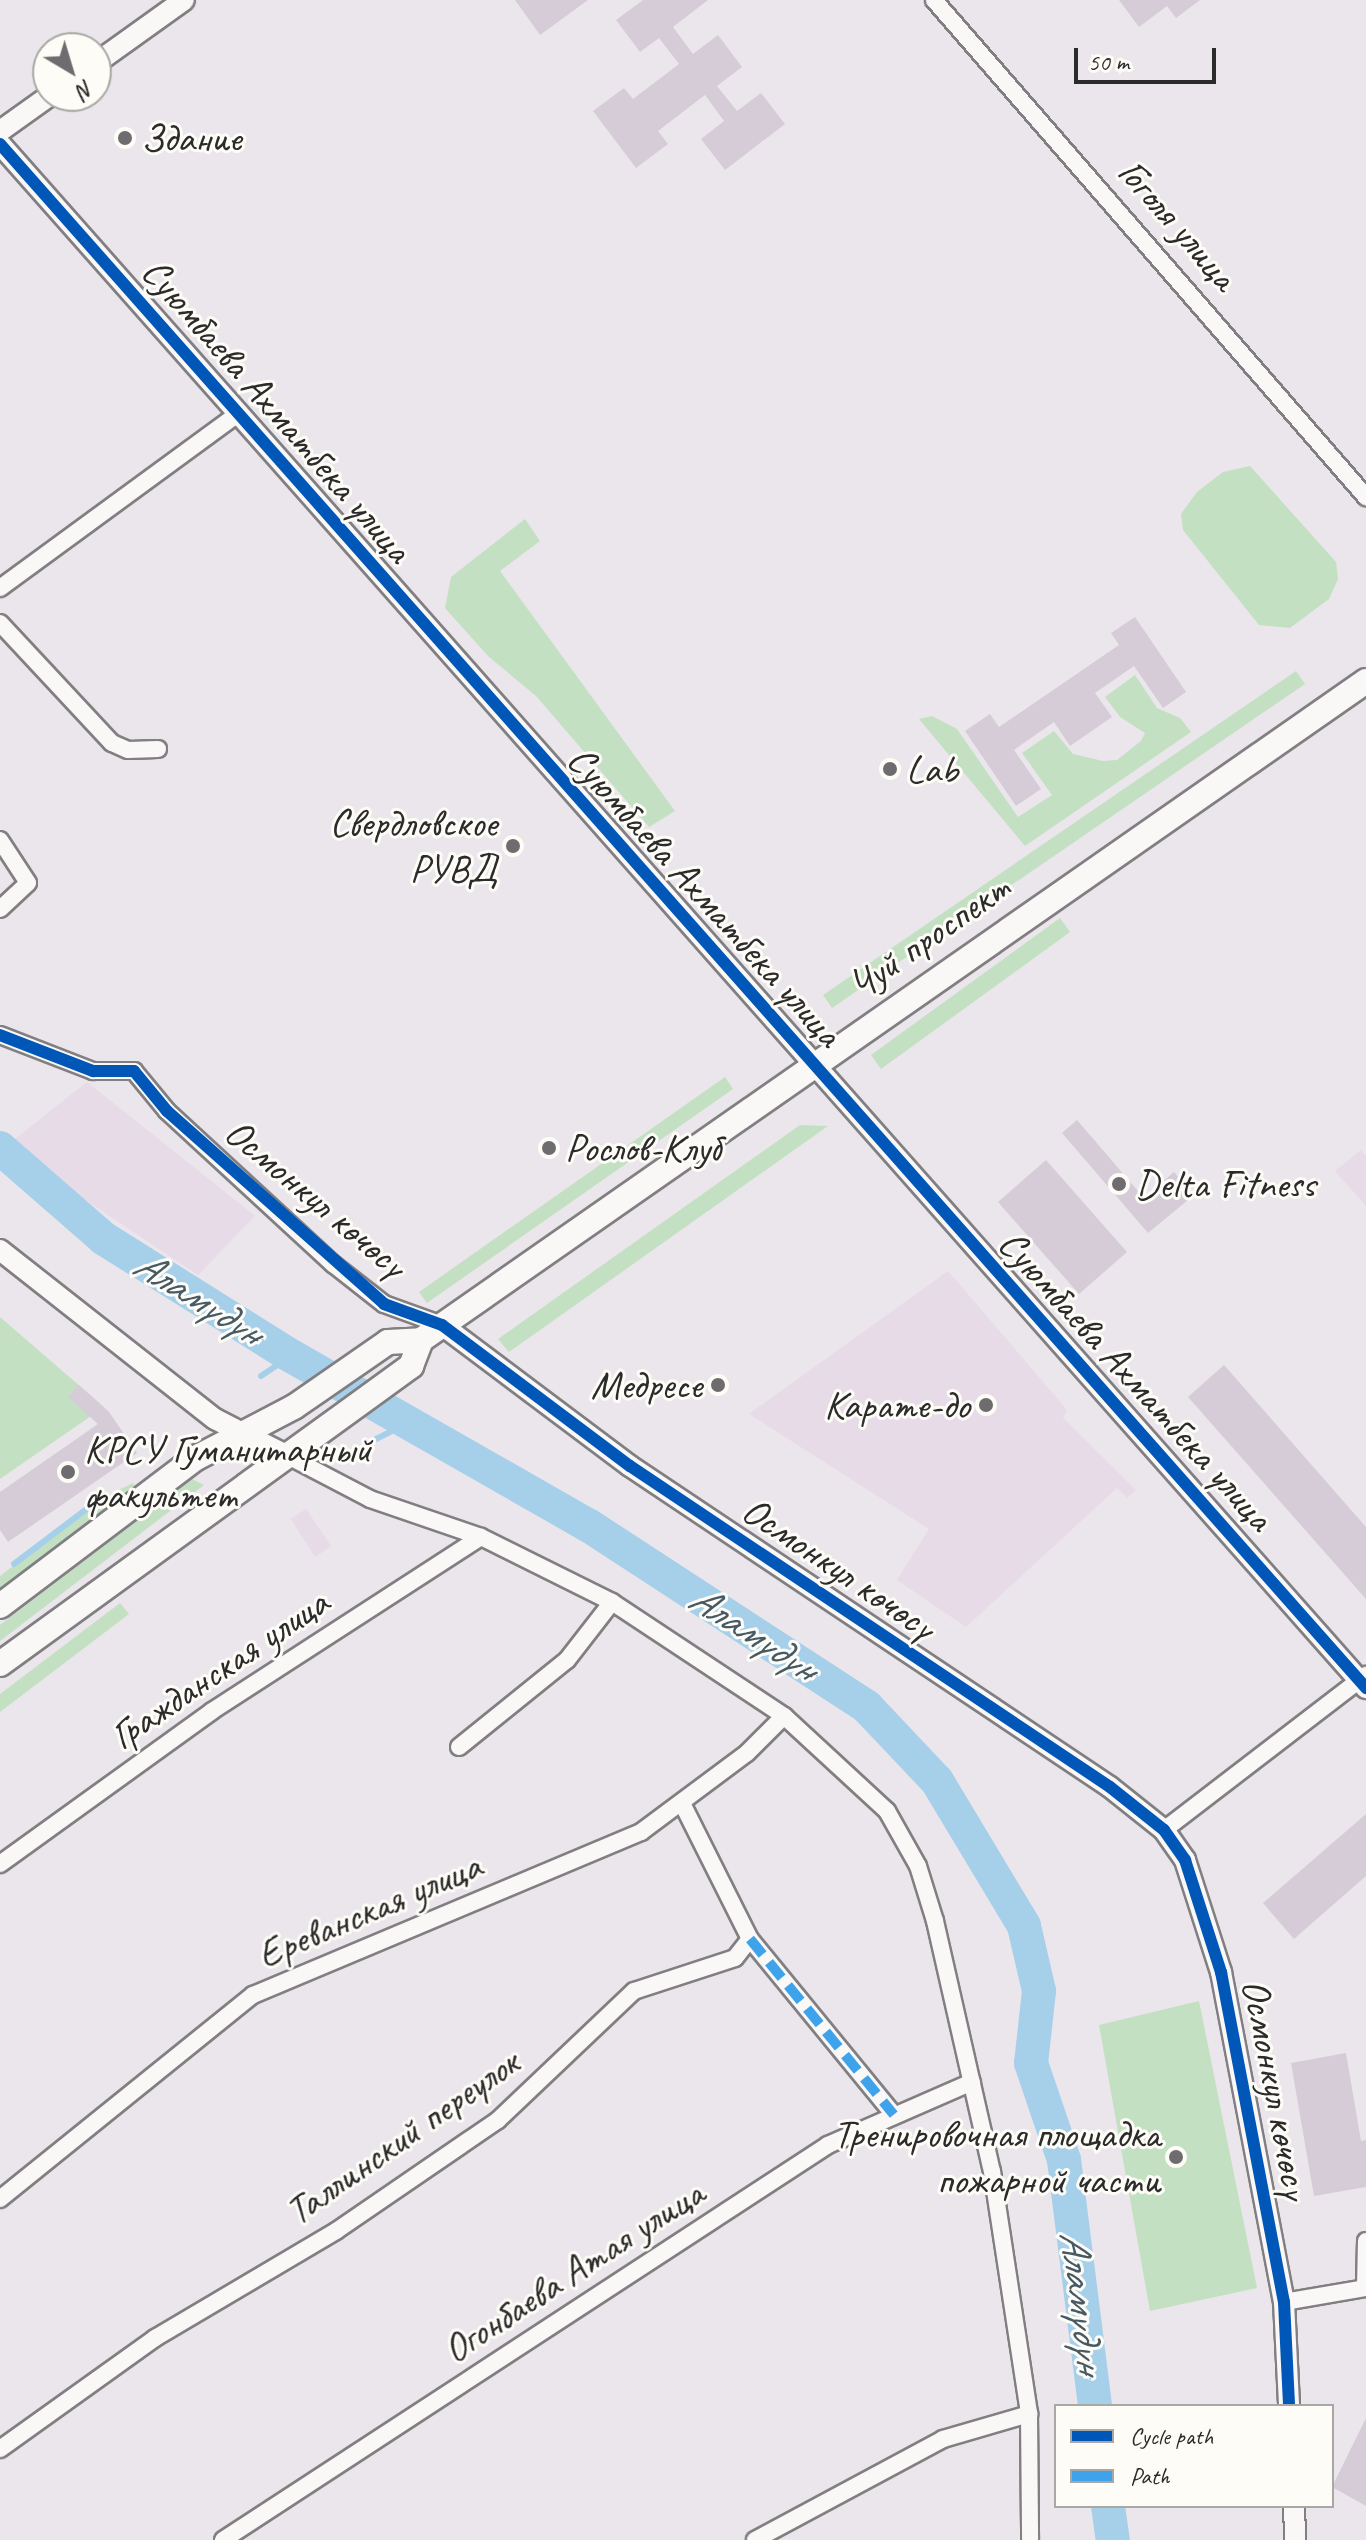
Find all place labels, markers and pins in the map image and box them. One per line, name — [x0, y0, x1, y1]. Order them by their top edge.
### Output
place label: Здание — [141, 114, 241, 162]
marker: Здание — [116, 129, 134, 147]
place label: Lab — [906, 745, 958, 793]
marker: Lab — [881, 760, 899, 778]
place label: Свердловское РУВД — [329, 799, 497, 893]
marker: Свердловское РУВД — [504, 837, 522, 855]
place label: Рослов-Клуб — [565, 1124, 720, 1172]
marker: Рослов-Клуб — [540, 1139, 558, 1157]
place label: Delta Fitness — [1135, 1160, 1315, 1208]
marker: Delta Fitness — [1110, 1175, 1128, 1193]
place label: Медресе — [591, 1361, 702, 1409]
marker: Медресе — [709, 1376, 727, 1394]
place label: Карате-до — [824, 1381, 970, 1429]
marker: Карате-до — [977, 1396, 995, 1414]
place label: КРСУ Гуманитарный факультет — [84, 1425, 371, 1519]
marker: КРСУ Гуманитарный факультет — [59, 1463, 77, 1481]
place label: Тренировочная площадка пожарной части — [833, 2110, 1160, 2204]
marker: Тренировочная площадка пожарной части — [1167, 2148, 1185, 2166]

